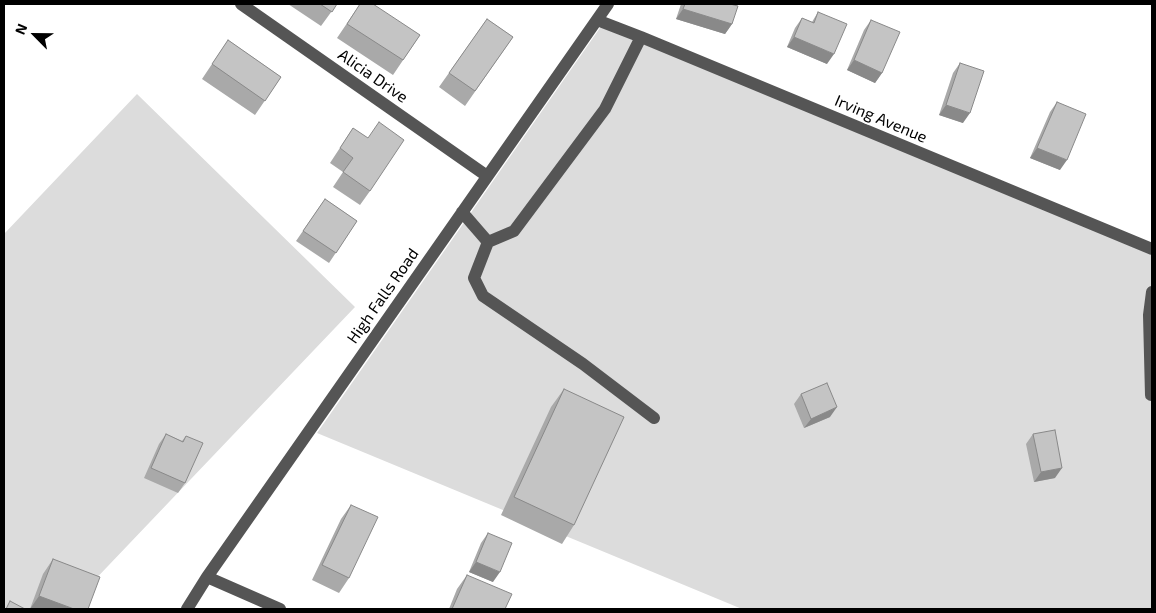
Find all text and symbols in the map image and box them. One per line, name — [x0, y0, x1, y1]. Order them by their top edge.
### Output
north arrow — [10, 10, 60, 60]
text: N — [11, 21, 31, 37]
street label: Alicia Drive — [334, 45, 412, 107]
street label: Irving Avenue — [832, 91, 930, 147]
street label: High Falls Road — [343, 245, 423, 347]

